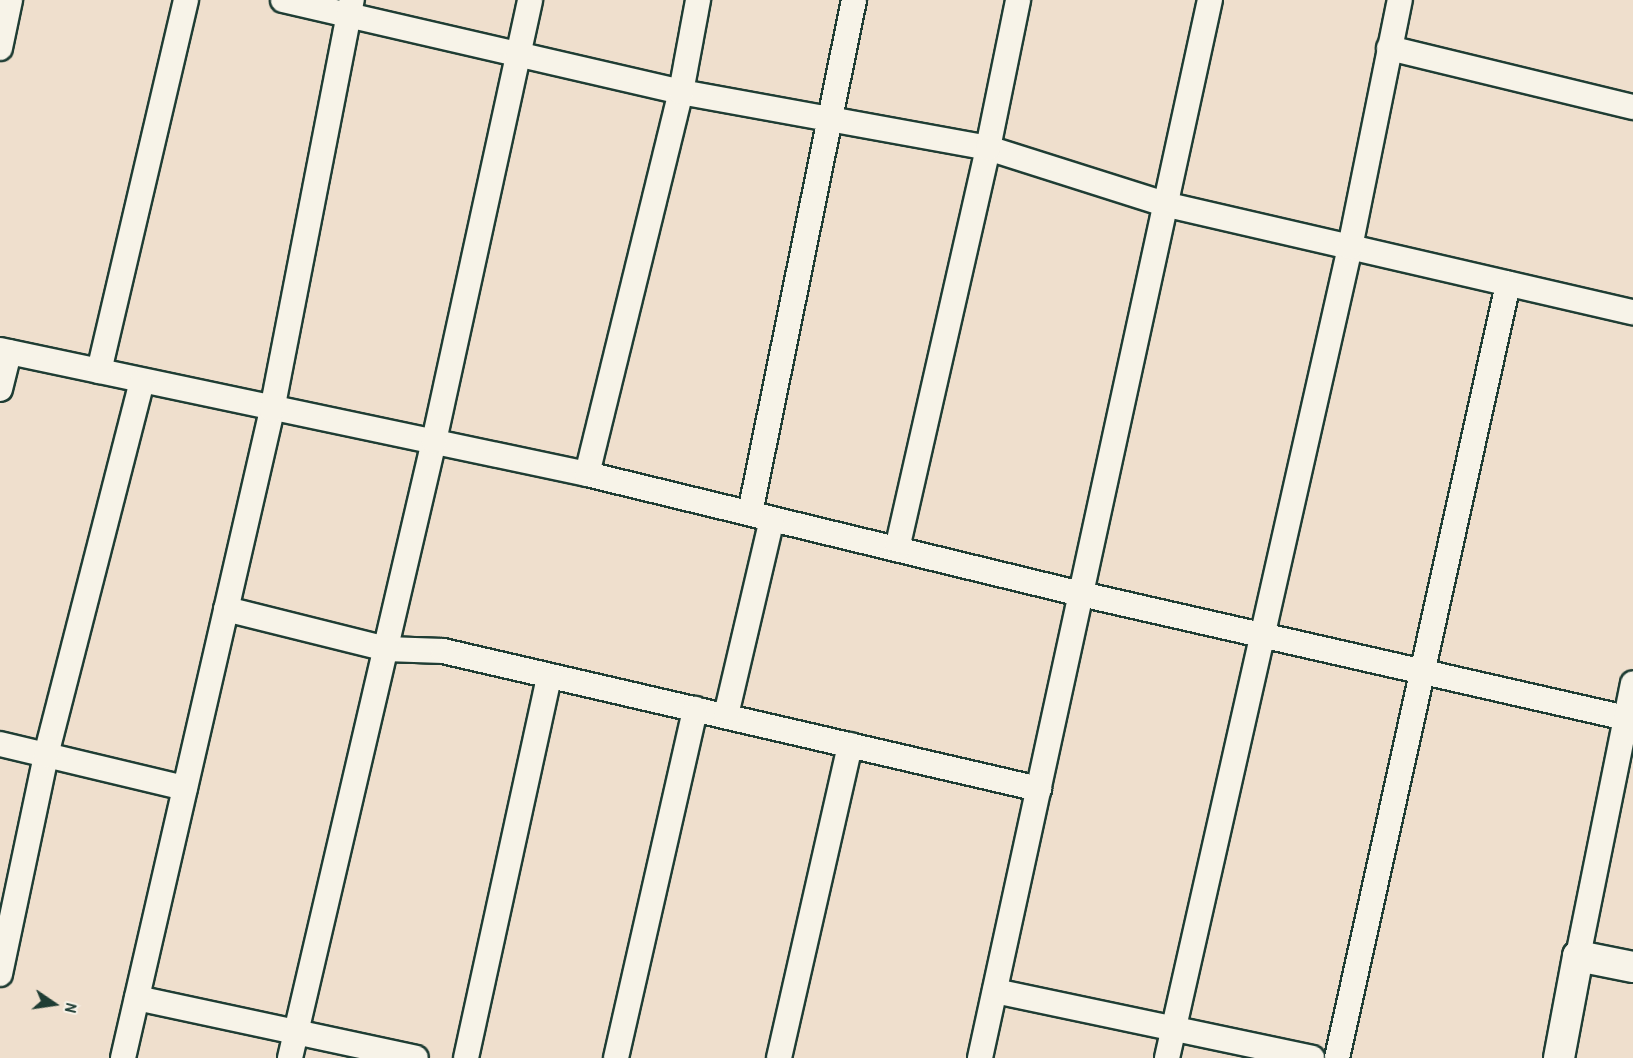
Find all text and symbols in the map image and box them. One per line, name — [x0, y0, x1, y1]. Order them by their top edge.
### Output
north arrow — [24, 974, 84, 1034]
text: N — [60, 1001, 83, 1015]

